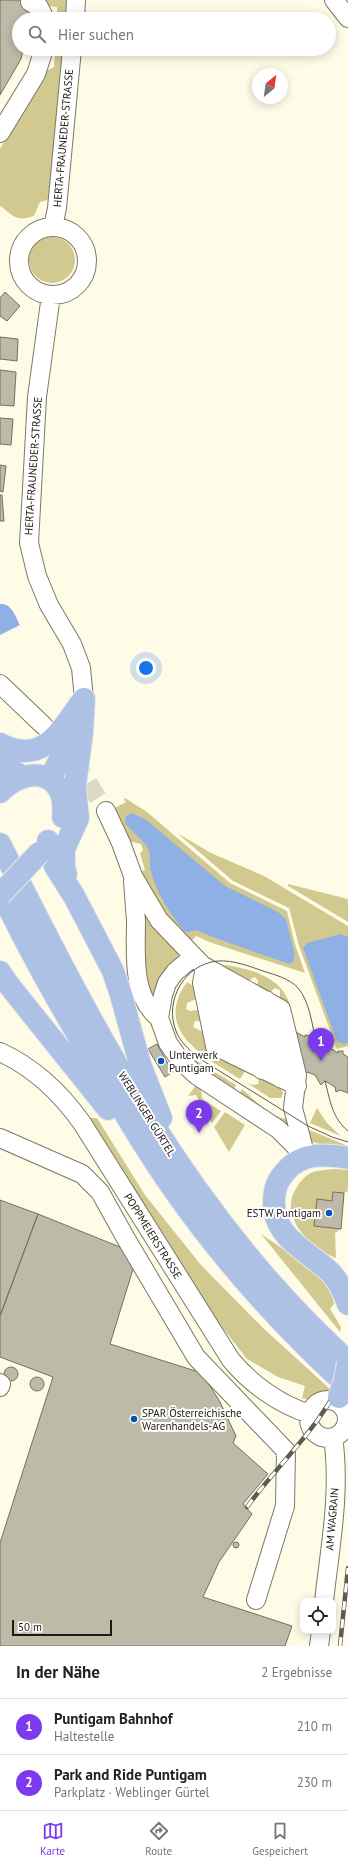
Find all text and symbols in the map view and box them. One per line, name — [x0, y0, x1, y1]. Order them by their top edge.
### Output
search box — [12, 12, 336, 56]
icon: search — [26, 23, 48, 45]
text: Hier suchen — [58, 25, 134, 44]
street label: HERTA-FRAUNEDER-STRASSE — [50, 68, 76, 208]
north arrow — [252, 68, 288, 104]
street label: HERTA-FRAUNEDER-STRASSE — [21, 396, 45, 536]
your location — [136, 658, 156, 678]
pin: 1 — [308, 1028, 334, 1061]
place label: Unterwerk Puntigam — [169, 1048, 218, 1075]
marker: Unterwerk Puntigam — [156, 1056, 166, 1066]
street label: WEBLINGER GÜRTEL — [115, 1069, 179, 1159]
pin: 2 — [186, 1100, 212, 1133]
street label: POPPMEIERSTRASSE — [121, 1191, 185, 1281]
place label: ESTW Puntigam — [247, 1206, 321, 1220]
marker: ESTW Puntigam — [324, 1208, 334, 1218]
place label: SPAR Österreichische Warenhandels-AG — [142, 1406, 242, 1433]
marker: SPAR Österreichische Warenhandels-AG — [129, 1414, 139, 1424]
street label: AM WAGRAIN — [322, 1487, 342, 1551]
map controls — [300, 1598, 336, 1634]
button: locate — [300, 1598, 336, 1634]
scale bar — [12, 1618, 112, 1637]
text: 50 m — [18, 1620, 42, 1634]
text: In der Nähe — [16, 1661, 100, 1683]
text: 2 Ergebnisse — [261, 1664, 332, 1681]
text: Puntigam Bahnhof — [54, 1709, 173, 1728]
text: 1 — [25, 1718, 33, 1735]
text: 210 m — [297, 1718, 332, 1735]
text: Haltestelle — [54, 1728, 114, 1745]
text: Park and Ride Puntigam — [54, 1765, 207, 1784]
text: 2 — [25, 1774, 33, 1791]
text: 230 m — [297, 1774, 332, 1791]
text: Parkplatz · Weblinger Gürtel — [54, 1784, 209, 1801]
tab: Karte — [40, 1820, 65, 1858]
tab: Route — [145, 1820, 172, 1858]
tab: Gespeichert — [252, 1820, 308, 1858]

